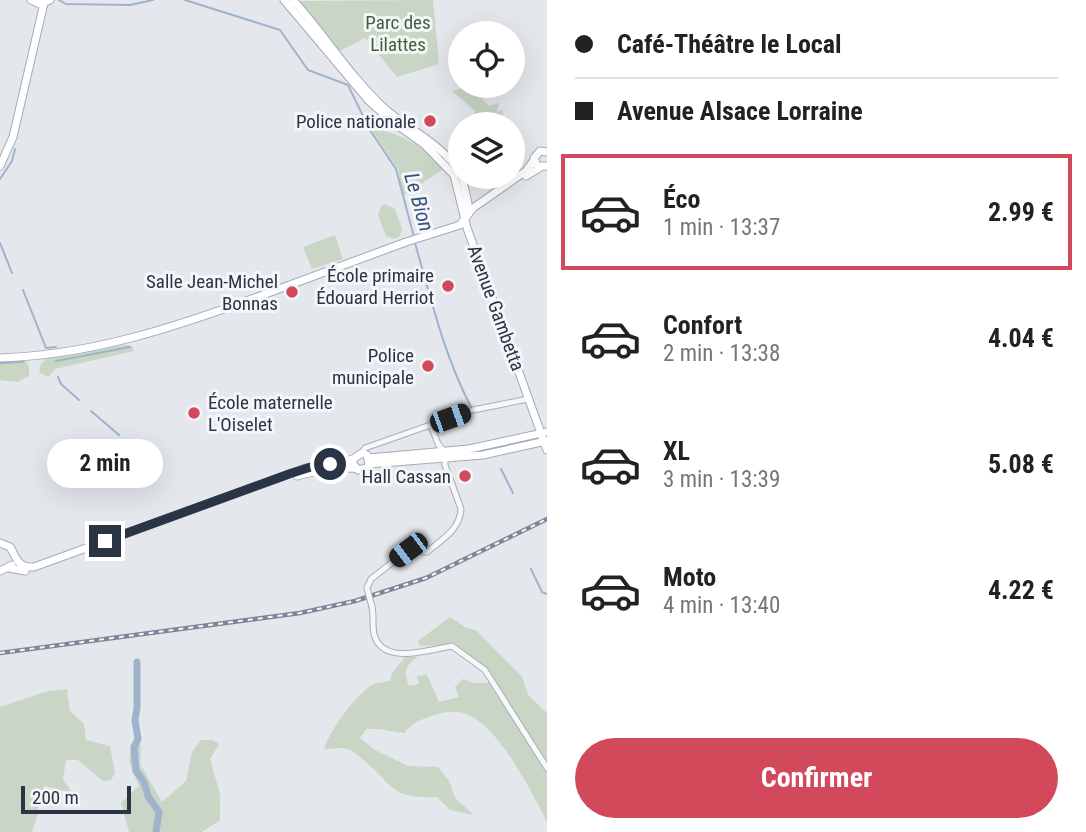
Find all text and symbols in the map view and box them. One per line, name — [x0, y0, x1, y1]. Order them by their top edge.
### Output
park label: Parc des Lilattes — [365, 11, 431, 56]
map controls — [448, 21, 525, 189]
button: locate — [448, 21, 525, 98]
text: Café-Théâtre le Local — [617, 29, 842, 59]
text: Avenue Alsace Lorraine — [617, 96, 863, 126]
place label: Police nationale — [296, 110, 416, 133]
button: layers — [448, 112, 525, 189]
marker: Police nationale — [422, 113, 438, 129]
water label: Le Bion — [399, 170, 439, 234]
icon: car — [579, 181, 642, 244]
text: Éco — [663, 184, 700, 214]
text: 2.99 € — [988, 197, 1054, 227]
text: 1 min · 13:37 — [663, 214, 780, 241]
street label: Avenue Gambetta — [463, 242, 529, 374]
place label: École primaire Édouard Herriot — [316, 264, 434, 309]
place label: Salle Jean-Michel Bonnas — [146, 270, 278, 315]
marker: École primaire Édouard Herriot — [440, 278, 456, 294]
marker: Salle Jean-Michel Bonnas — [284, 284, 300, 300]
icon: car — [579, 307, 642, 370]
text: Confort — [663, 310, 742, 340]
text: 4.04 € — [988, 323, 1054, 353]
text: 2 min · 13:38 — [663, 340, 780, 367]
place label: Police municipale — [332, 344, 414, 389]
marker: Police municipale — [420, 358, 436, 374]
place label: École maternelle L'Oiselet — [208, 391, 333, 436]
car — [427, 401, 474, 435]
marker: École maternelle L'Oiselet — [186, 405, 202, 421]
icon: car — [579, 433, 642, 496]
text: XL — [663, 436, 690, 466]
callout: 2 min — [47, 440, 163, 489]
route start — [314, 448, 346, 480]
text: 5.08 € — [988, 449, 1054, 479]
text: 2 min — [79, 450, 131, 477]
place label: Hall Cassan — [362, 465, 451, 488]
text: 3 min · 13:39 — [663, 466, 780, 493]
marker: Hall Cassan — [457, 468, 473, 484]
route end — [89, 525, 121, 557]
car — [385, 529, 432, 571]
icon: car — [579, 559, 642, 622]
text: Moto — [663, 562, 716, 592]
text: 4.22 € — [988, 575, 1054, 605]
text: 4 min · 13:40 — [663, 592, 780, 619]
button: Confirmer — [575, 738, 1058, 818]
scale bar — [21, 783, 131, 815]
text: 200 m — [32, 786, 79, 809]

